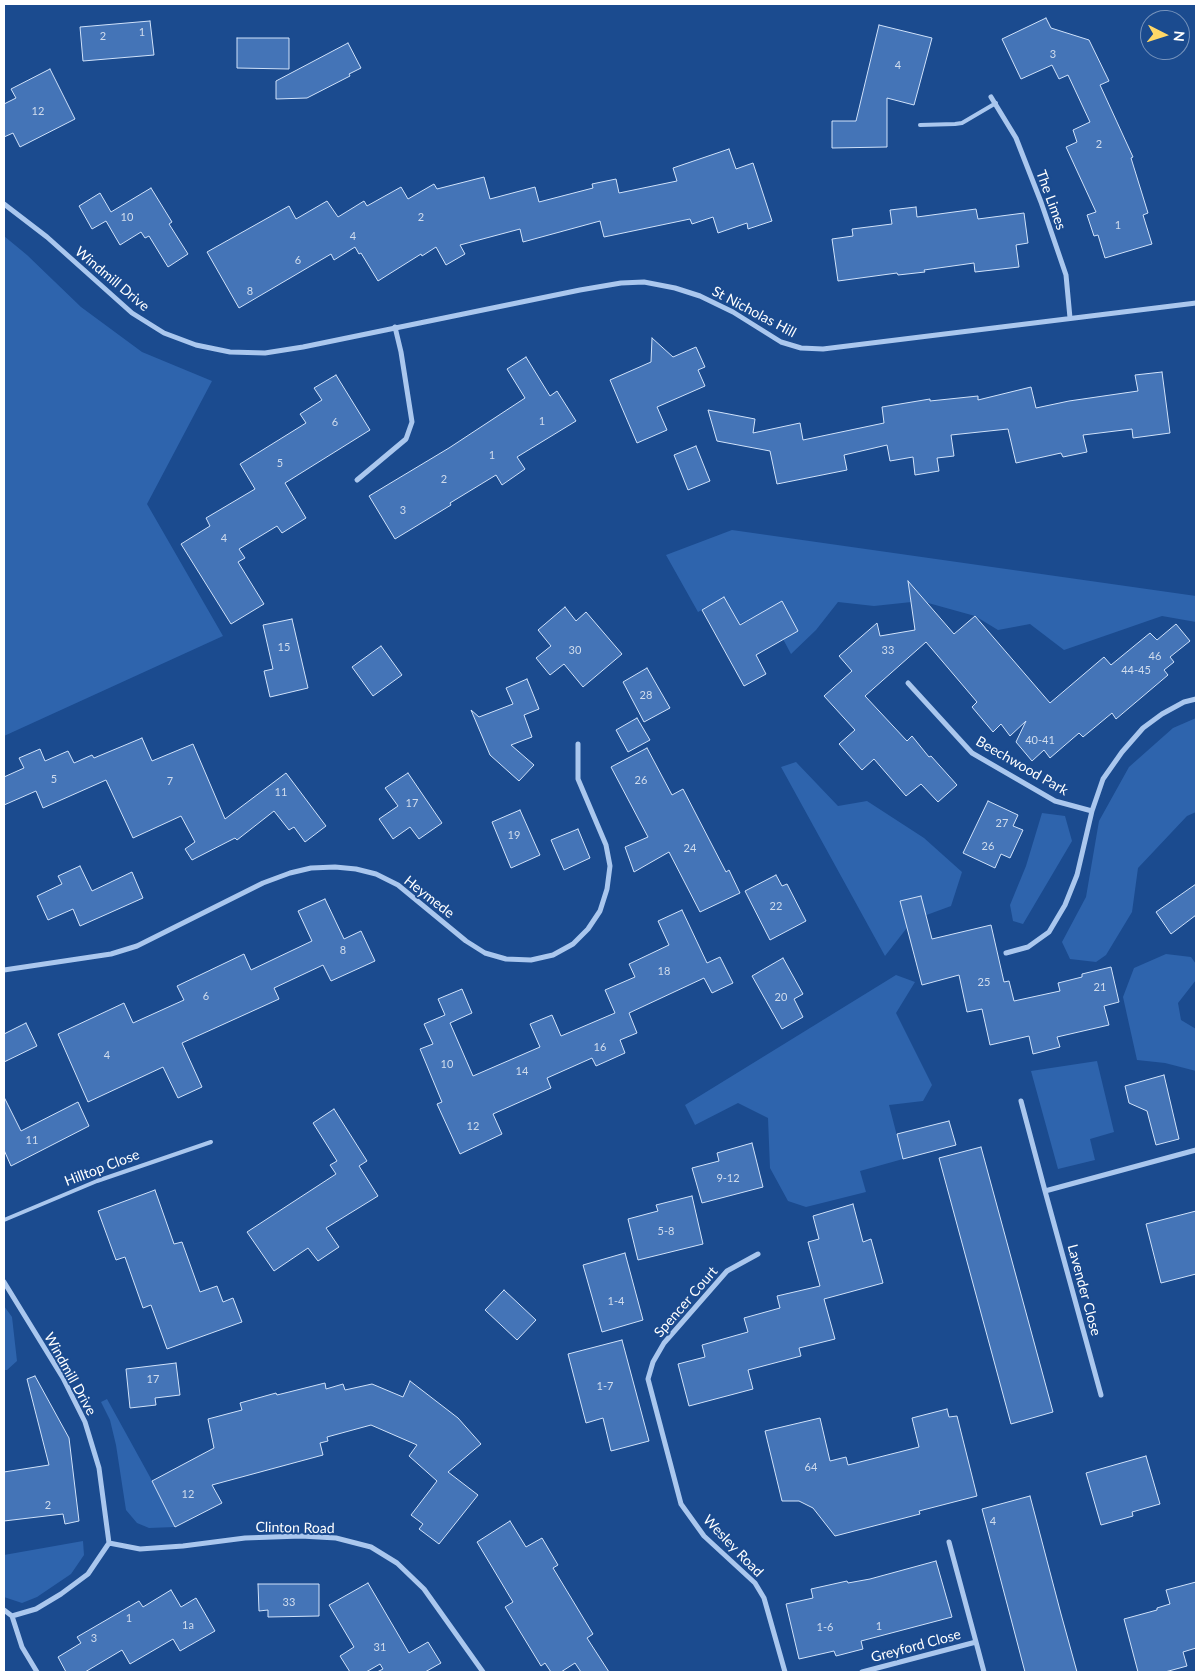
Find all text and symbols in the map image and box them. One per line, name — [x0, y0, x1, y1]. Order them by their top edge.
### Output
north arrow — [1140, 10, 1190, 60]
house number: 1 — [139, 25, 145, 39]
house number: 2 — [100, 29, 106, 43]
text: N — [1171, 30, 1188, 42]
house number: 3 — [1050, 47, 1056, 61]
house number: 4 — [895, 58, 901, 72]
house number: 12 — [32, 104, 44, 118]
house number: 2 — [1096, 137, 1102, 151]
street label: The Limes — [1032, 168, 1070, 232]
house number: 10 — [121, 210, 133, 224]
house number: 2 — [418, 210, 424, 224]
house number: 1 — [1115, 218, 1121, 232]
house number: 4 — [350, 229, 356, 243]
street label: Windmill Drive — [71, 243, 153, 315]
house number: 6 — [295, 253, 301, 267]
street label: St Nicholas Hill — [709, 283, 799, 341]
house number: 8 — [247, 284, 253, 298]
house number: 1 — [539, 414, 545, 428]
house number: 6 — [332, 415, 338, 429]
house number: 1 — [489, 448, 495, 462]
house number: 5 — [277, 456, 283, 470]
house number: 2 — [441, 472, 447, 486]
house number: 3 — [400, 503, 406, 517]
house number: 4 — [221, 531, 227, 545]
house number: 15 — [278, 640, 290, 654]
house number: 30 — [569, 643, 581, 657]
house number: 33 — [882, 643, 894, 657]
house number: 46 — [1149, 649, 1161, 663]
house number: 44-45 — [1121, 663, 1151, 677]
house number: 28 — [640, 688, 652, 702]
street label: Beechwood Park — [973, 733, 1071, 799]
house number: 40-41 — [1025, 733, 1055, 747]
house number: 5 — [51, 772, 57, 786]
house number: 26 — [635, 773, 647, 787]
house number: 7 — [167, 774, 173, 788]
house number: 11 — [275, 785, 287, 799]
house number: 17 — [406, 796, 418, 810]
house number: 27 — [996, 816, 1008, 830]
house number: 19 — [508, 828, 520, 842]
house number: 26 — [982, 839, 994, 853]
house number: 24 — [684, 841, 696, 855]
street label: Heymede — [401, 872, 457, 922]
house number: 22 — [770, 899, 782, 913]
house number: 8 — [340, 943, 346, 957]
house number: 18 — [658, 964, 670, 978]
house number: 25 — [978, 975, 990, 989]
house number: 21 — [1094, 980, 1106, 994]
house number: 6 — [203, 989, 209, 1003]
house number: 20 — [775, 990, 787, 1004]
house number: 16 — [594, 1040, 606, 1054]
house number: 4 — [104, 1048, 110, 1062]
house number: 10 — [441, 1057, 453, 1071]
house number: 14 — [516, 1064, 528, 1078]
house number: 12 — [467, 1119, 479, 1133]
house number: 11 — [26, 1133, 38, 1147]
street label: Hilltop Close — [62, 1146, 142, 1190]
house number: 9-12 — [716, 1171, 740, 1185]
house number: 5-8 — [658, 1224, 674, 1238]
street label: Lavender Close — [1064, 1242, 1104, 1338]
street label: Spencer Court — [651, 1263, 721, 1341]
house number: 1-4 — [608, 1294, 624, 1308]
street label: Windmill Drive — [40, 1330, 100, 1418]
house number: 17 — [147, 1372, 159, 1386]
house number: 1-7 — [597, 1379, 613, 1393]
house number: 64 — [805, 1460, 817, 1474]
house number: 12 — [182, 1487, 194, 1501]
house number: 2 — [45, 1498, 51, 1512]
street label: Wesley Road — [699, 1512, 767, 1580]
house number: 4 — [990, 1514, 996, 1528]
street label: Clinton Road — [255, 1519, 335, 1537]
house number: 33 — [283, 1595, 295, 1609]
house number: 1 — [126, 1611, 132, 1625]
house number: 1a — [182, 1618, 194, 1632]
house number: 1 — [876, 1619, 882, 1633]
house number: 1-6 — [817, 1620, 833, 1634]
street label: Greyford Close — [869, 1626, 963, 1666]
house number: 3 — [91, 1631, 97, 1645]
house number: 31 — [374, 1640, 386, 1654]

